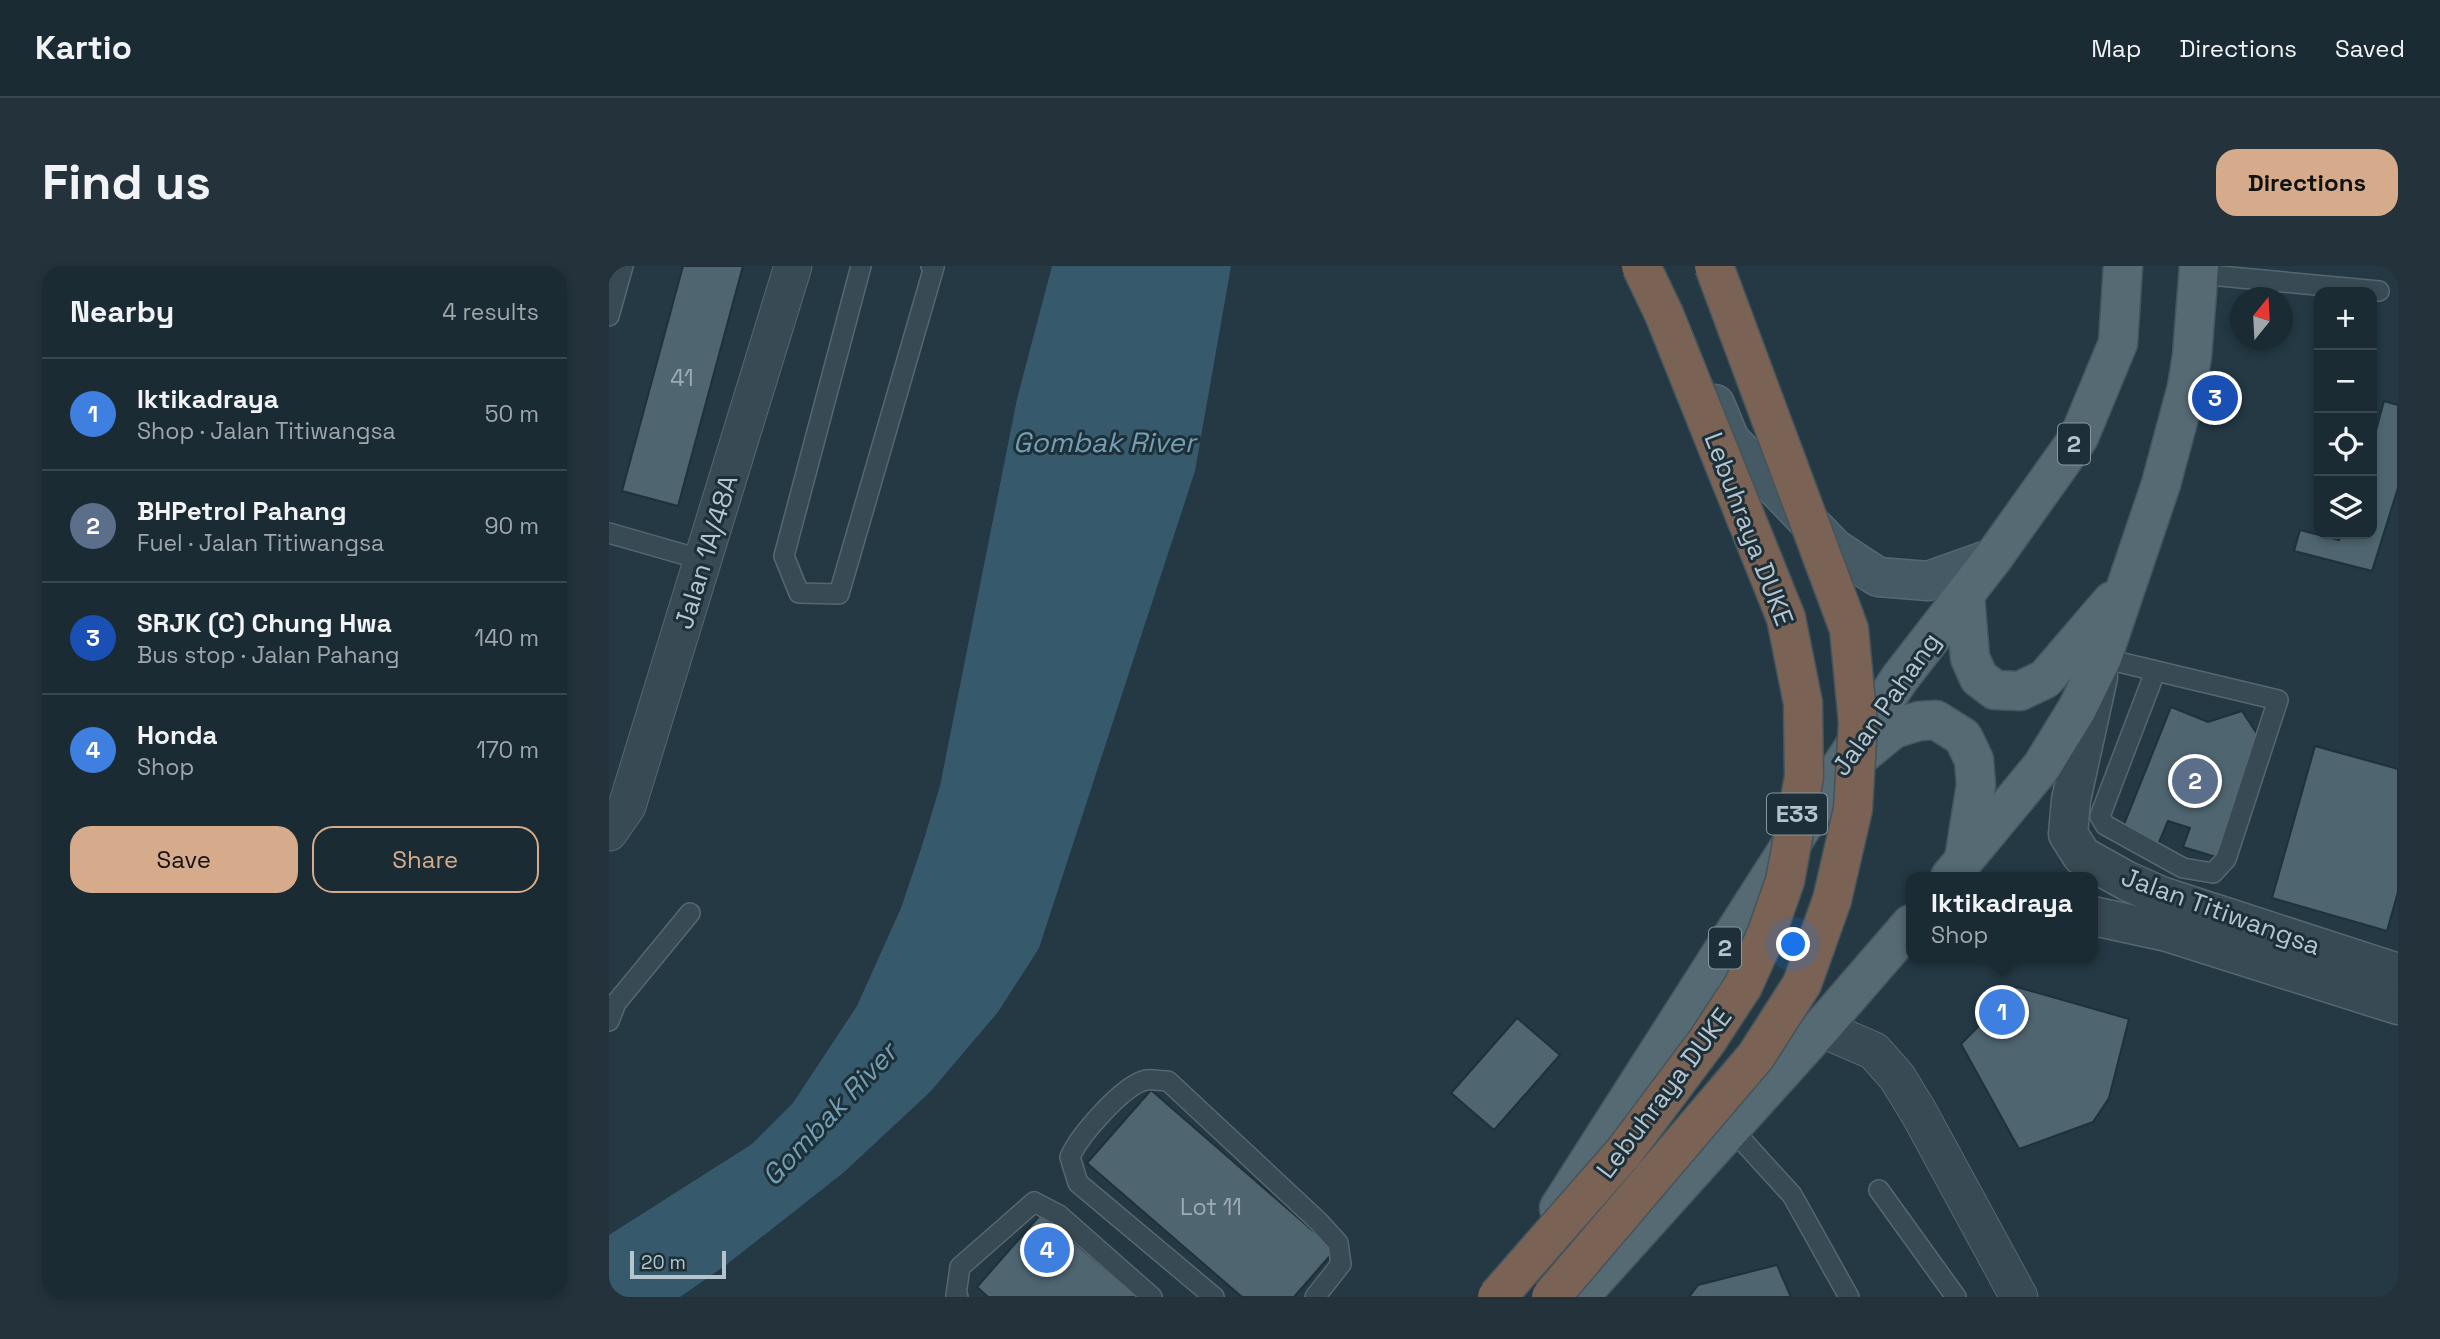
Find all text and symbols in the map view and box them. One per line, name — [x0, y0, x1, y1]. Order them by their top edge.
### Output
text: Kartio — [35, 27, 132, 69]
text: Map — [2091, 33, 2141, 64]
text: Directions — [2179, 33, 2297, 64]
text: Saved — [2335, 33, 2405, 64]
button: Directions — [2216, 149, 2398, 216]
text: Find us — [42, 151, 211, 213]
north arrow — [2230, 287, 2293, 350]
map controls — [2314, 287, 2377, 539]
button: + — [2314, 287, 2377, 350]
text: Nearby — [70, 292, 174, 331]
text: 4 results — [442, 297, 539, 327]
button: − — [2314, 350, 2377, 413]
house number: 41 — [670, 363, 694, 393]
pin: 3 — [2192, 372, 2238, 424]
text: Iktikadraya — [137, 382, 279, 416]
text: 1 — [88, 399, 98, 429]
text: 50 m — [485, 399, 539, 429]
button: locate — [2314, 413, 2377, 476]
text: Shop · Jalan Titiwangsa — [137, 416, 396, 446]
water label: Gombak River — [1013, 424, 1199, 460]
road number: 2 — [2058, 424, 2090, 464]
street label: Lebuhraya DUKE — [1696, 427, 1802, 631]
street label: Jalan 1A/48A — [666, 471, 746, 633]
button: layers — [2314, 476, 2377, 539]
text: BHPetrol Pahang — [137, 494, 347, 528]
text: 2 — [86, 511, 100, 541]
text: 90 m — [484, 511, 539, 541]
text: Fuel · Jalan Titiwangsa — [137, 528, 384, 558]
text: SRJK (C) Chung Hwa — [137, 606, 392, 640]
text: 3 — [86, 623, 100, 653]
text: 140 m — [475, 623, 539, 653]
street label: Jalan Pahang — [1824, 626, 1948, 782]
text: Bus stop · Jalan Pahang — [137, 640, 400, 670]
text: Honda — [137, 718, 218, 752]
text: 4 — [86, 735, 100, 765]
text: 170 m — [476, 735, 539, 765]
text: Shop — [137, 752, 194, 782]
pin: 2 — [2172, 755, 2218, 807]
road number: E33 — [1767, 794, 1827, 834]
button: Save — [70, 826, 298, 893]
button: Share — [312, 826, 539, 893]
street label: Jalan Titiwangsa — [2117, 859, 2325, 963]
popup — [1906, 872, 2098, 963]
text: Iktikadraya — [1931, 886, 2073, 920]
text: Shop — [1931, 920, 1988, 950]
your location — [1776, 927, 1810, 961]
road number: 2 — [1709, 928, 1741, 968]
pin: 1 — [1979, 986, 2025, 1038]
street label: Lebuhraya DUKE — [1589, 1001, 1739, 1185]
water label: Gombak River — [754, 1032, 907, 1193]
house number: Lot 11 — [1180, 1192, 1242, 1222]
pin: 4 — [1024, 1224, 1070, 1276]
scale bar — [630, 1248, 726, 1280]
text: 20 m — [641, 1250, 686, 1275]

